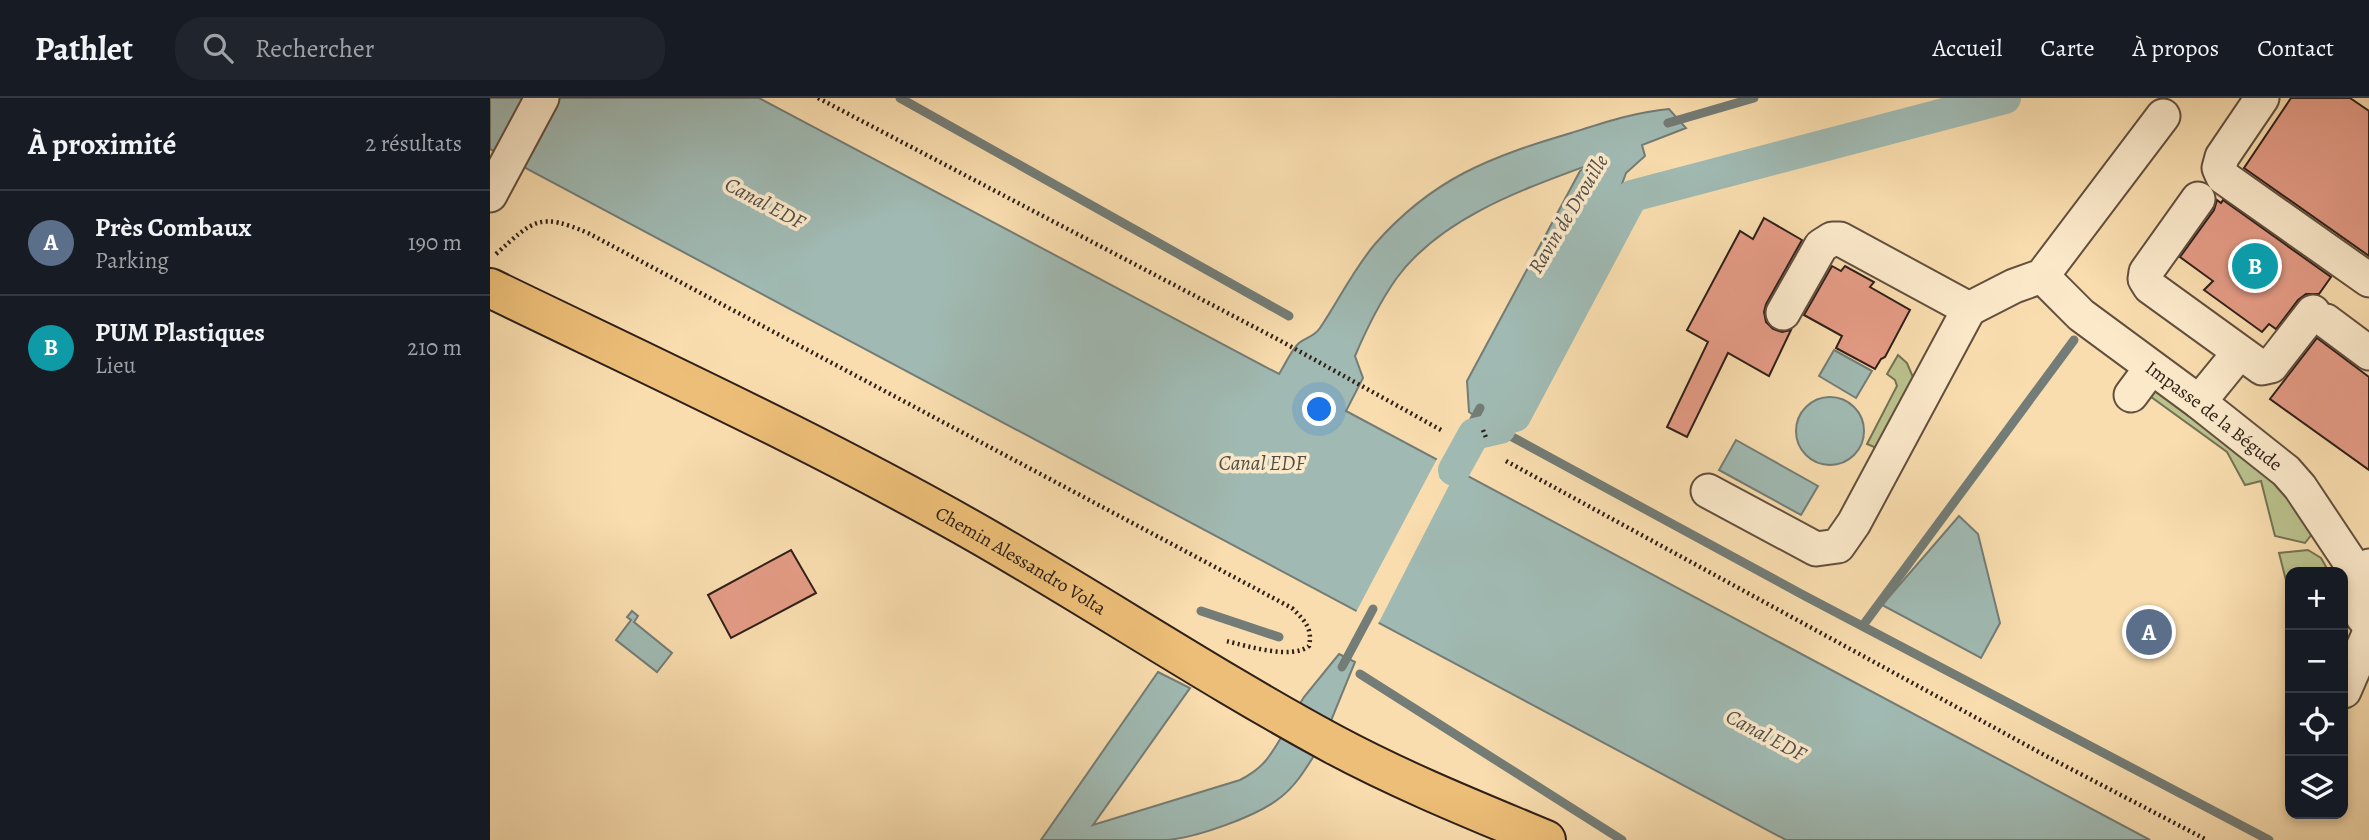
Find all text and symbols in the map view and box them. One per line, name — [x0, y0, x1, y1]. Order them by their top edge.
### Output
search box — [175, 17, 665, 80]
text: Pathlet — [35, 26, 133, 71]
icon: search — [199, 29, 237, 67]
text: Rechercher — [255, 31, 375, 66]
text: Accueil — [1932, 32, 2002, 64]
text: Carte — [2040, 32, 2095, 64]
text: À propos — [2133, 32, 2219, 64]
text: Contact — [2257, 32, 2334, 64]
text: À proximité — [28, 124, 176, 164]
text: 2 résultats — [365, 128, 462, 159]
water label: Ravin de Drouille — [1521, 149, 1615, 279]
water label: Canal EDF — [720, 170, 812, 237]
text: Près Combaux — [95, 210, 251, 245]
text: A — [44, 227, 58, 258]
text: 190 m — [408, 227, 462, 258]
pin: B — [2232, 240, 2278, 292]
text: Parking — [95, 245, 169, 276]
text: PUM Plastiques — [95, 315, 265, 350]
text: B — [44, 332, 58, 363]
text: 210 m — [407, 332, 462, 363]
text: Lieu — [95, 350, 136, 381]
street label: Impasse de la Bégude — [2140, 355, 2288, 477]
your location — [1302, 392, 1336, 426]
water label: Canal EDF — [1218, 449, 1307, 477]
street label: Chemin Alessandro Volta — [931, 500, 1111, 621]
map controls — [2285, 567, 2348, 819]
button: + — [2285, 567, 2348, 630]
pin: A — [2126, 606, 2172, 658]
button: − — [2285, 630, 2348, 693]
button: locate — [2285, 693, 2348, 756]
water label: Canal EDF — [1721, 702, 1813, 769]
button: layers — [2285, 756, 2348, 819]

